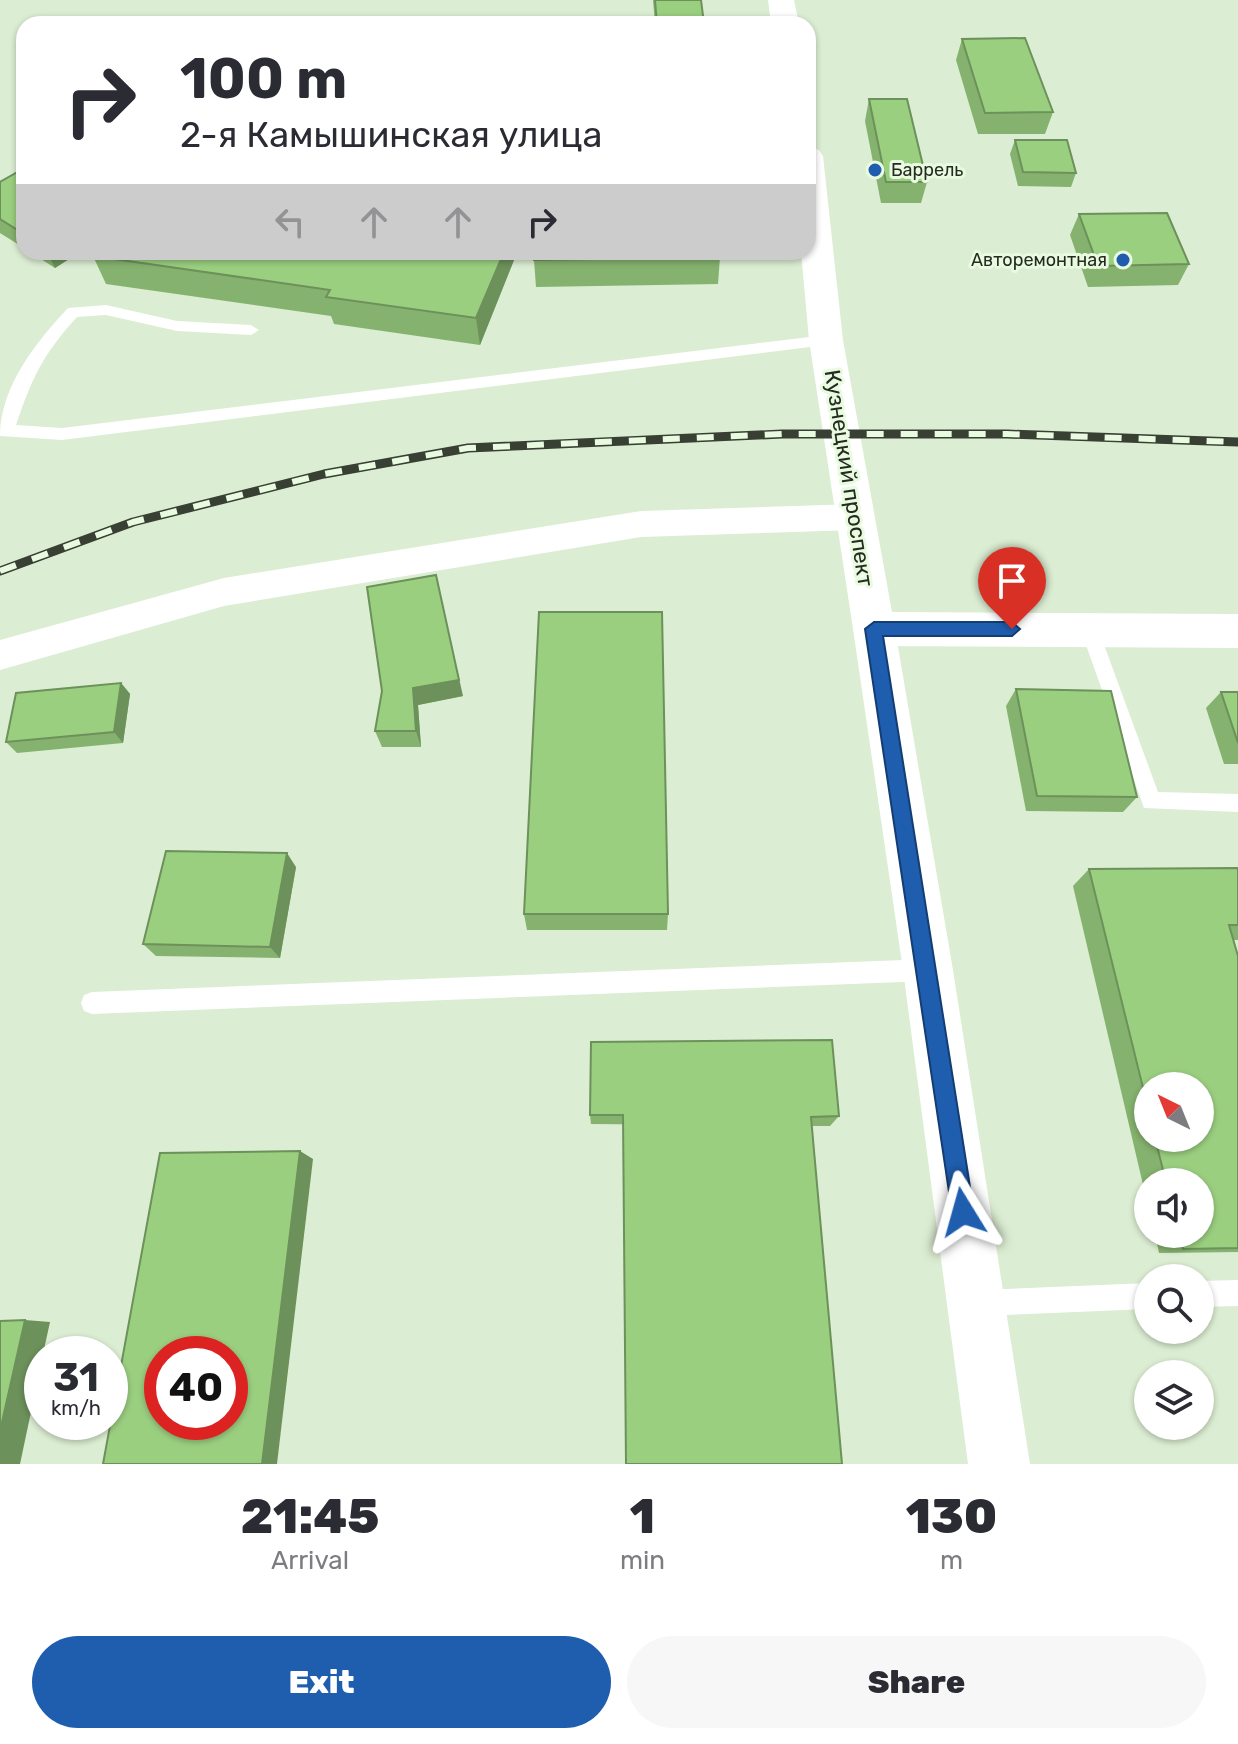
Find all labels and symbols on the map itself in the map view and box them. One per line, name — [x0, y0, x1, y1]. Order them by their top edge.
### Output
place label: Баррель — [891, 159, 963, 181]
marker: Баррель — [866, 161, 884, 179]
place label: Авторемонтная — [971, 249, 1107, 271]
marker: Авторемонтная — [1114, 251, 1132, 269]
street label: Кузнецкий проспект — [819, 368, 879, 588]
pin — [978, 547, 1046, 629]
north arrow — [1134, 1072, 1214, 1152]
position arrow — [921, 1170, 1005, 1254]
speed limit sign: 40 — [144, 1336, 248, 1440]

